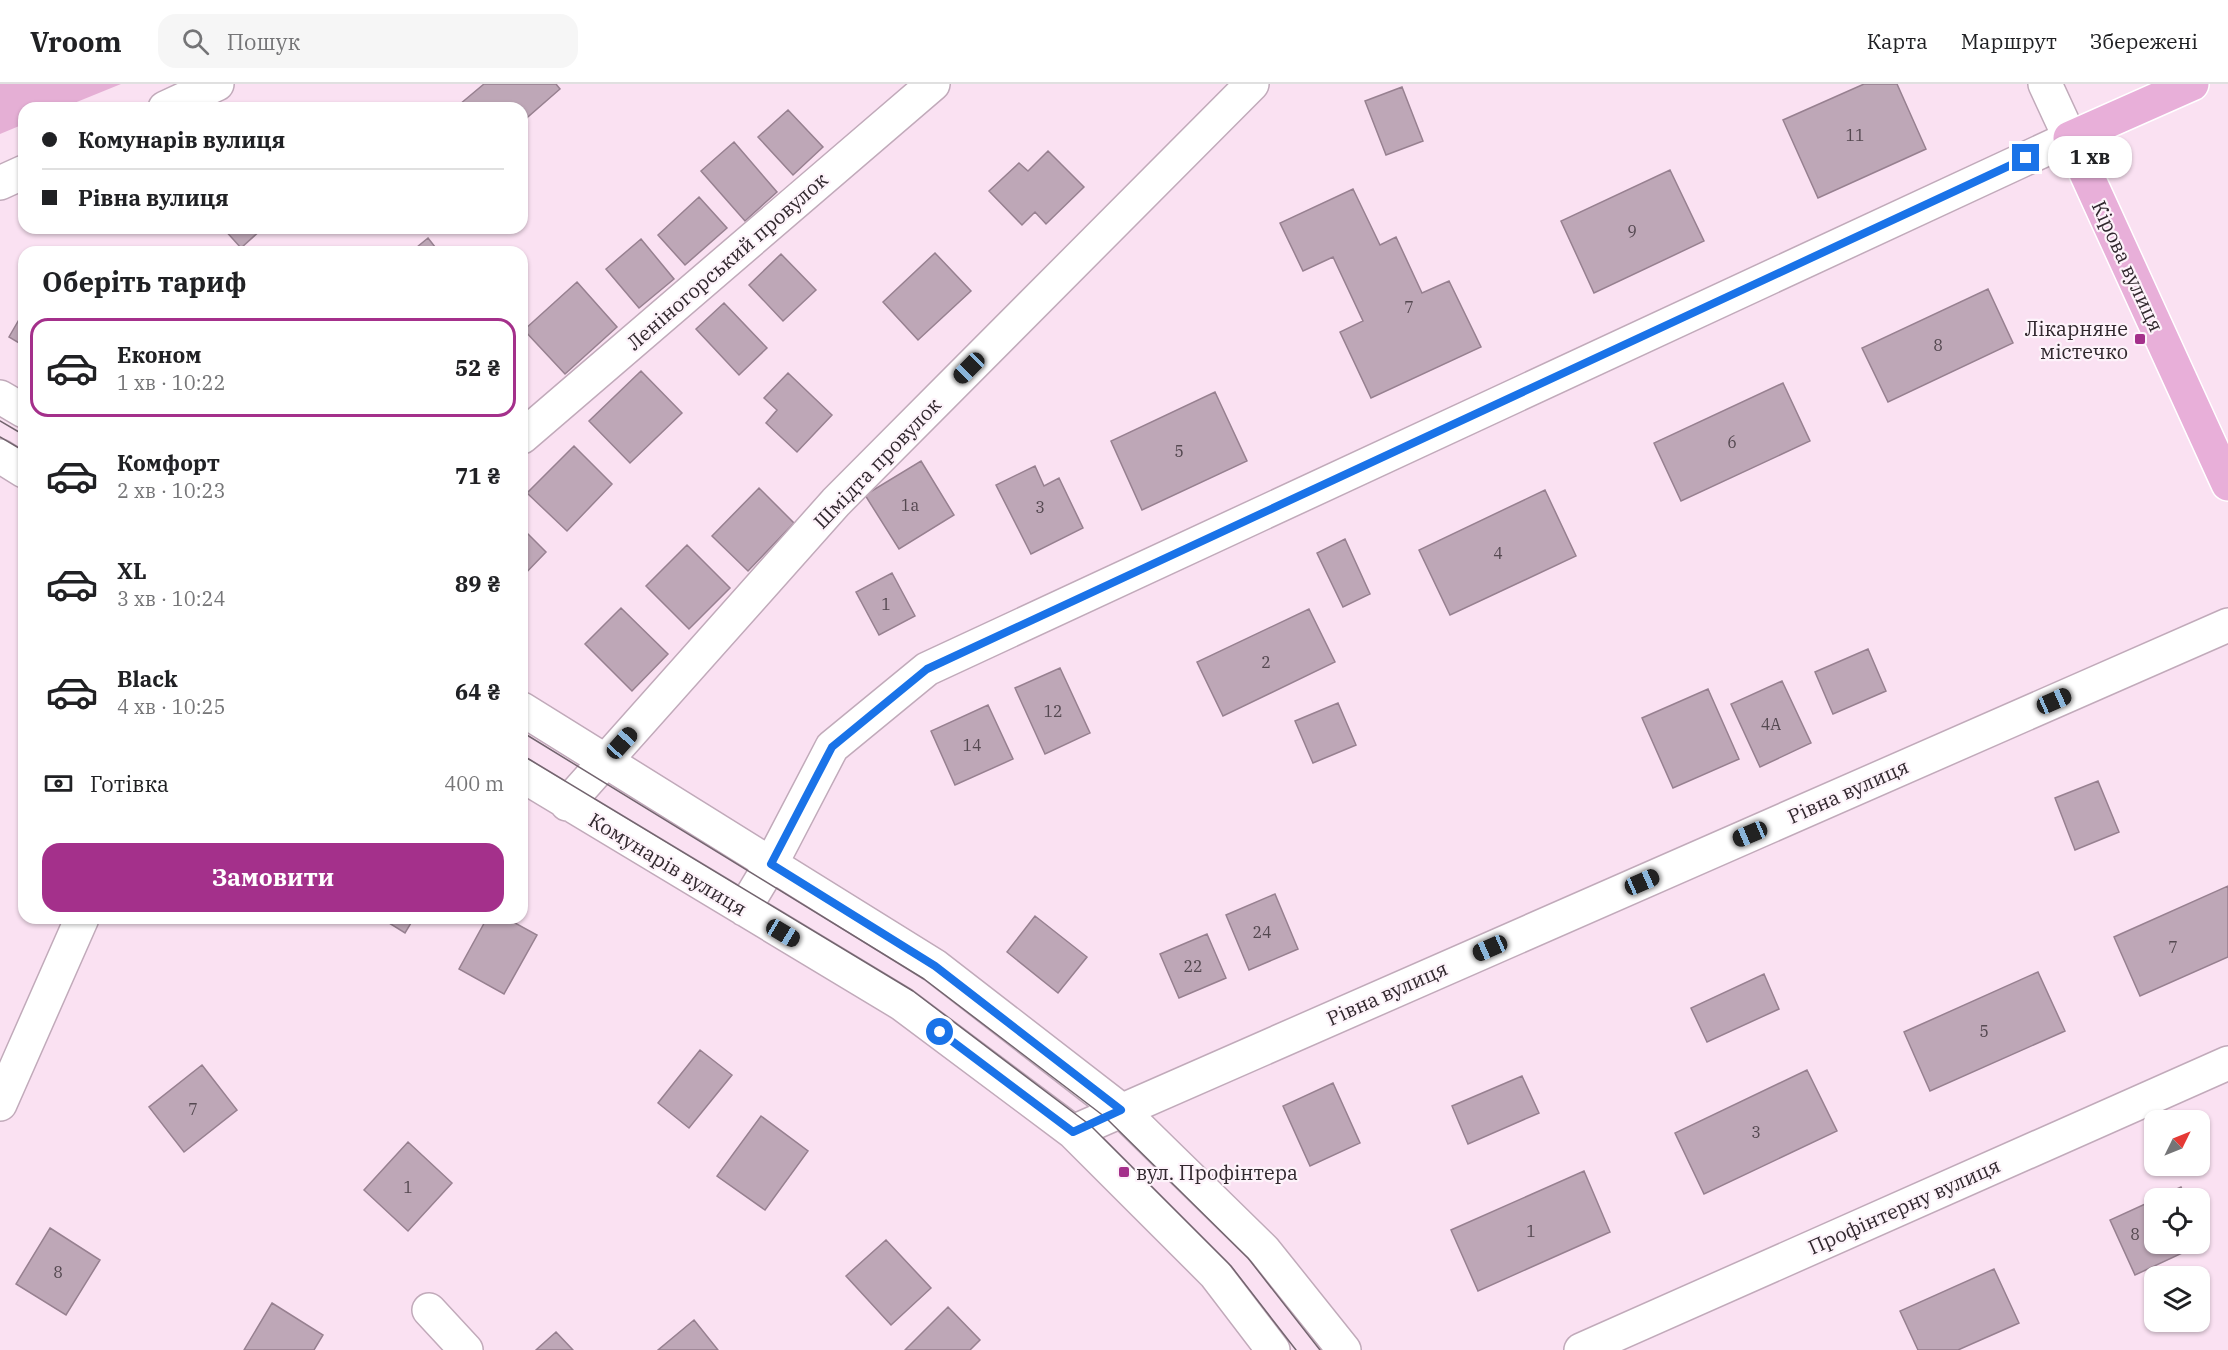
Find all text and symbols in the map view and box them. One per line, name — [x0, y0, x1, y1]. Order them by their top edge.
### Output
search box — [158, 14, 578, 68]
text: Vroom — [30, 23, 122, 60]
icon: search — [179, 25, 212, 58]
text: Пошук — [227, 27, 300, 56]
text: Карта — [1867, 27, 1928, 55]
text: Маршрут — [1961, 27, 2057, 55]
text: Збережені — [2090, 27, 2198, 55]
text: Комунарів вулиця — [78, 125, 285, 154]
house number: 11 — [1845, 125, 1865, 145]
callout: 1 хв — [2047, 137, 2131, 179]
text: 1 хв — [2070, 143, 2110, 170]
route end — [2012, 144, 2039, 171]
street label: Леніногорський провулок — [621, 166, 834, 356]
text: Рівна вулиця — [78, 183, 229, 212]
street label: Кірова вулиця — [2086, 196, 2170, 336]
house number: 9 — [1627, 221, 1637, 241]
text: Оберіть тариф — [42, 264, 247, 299]
house number: 7 — [1404, 297, 1414, 317]
place label: Лікарняне містечко — [2025, 315, 2128, 365]
marker: Лікарняне містечко — [2133, 332, 2147, 346]
house number: 8 — [1933, 335, 1943, 355]
text: Економ — [117, 340, 202, 369]
icon: car — [45, 341, 99, 395]
car — [950, 349, 988, 387]
text: 52 ₴ — [455, 353, 501, 382]
text: 1 хв · 10:22 — [117, 369, 226, 396]
street label: Шмідта провулок — [807, 391, 947, 534]
house number: 6 — [1727, 432, 1737, 452]
house number: 5 — [1174, 441, 1184, 461]
text: Комфорт — [117, 448, 220, 477]
icon: car — [45, 449, 99, 503]
text: 71 ₴ — [455, 461, 501, 490]
text: 2 хв · 10:23 — [117, 477, 226, 504]
house number: 1а — [901, 495, 919, 515]
house number: 3 — [1035, 497, 1045, 517]
house number: 4 — [1493, 543, 1503, 563]
text: XL — [117, 556, 147, 585]
icon: car — [45, 557, 99, 611]
text: 89 ₴ — [455, 569, 501, 598]
text: 3 хв · 10:24 — [117, 585, 226, 612]
house number: 1 — [881, 594, 891, 614]
house number: 2 — [1261, 652, 1271, 672]
text: Black — [117, 664, 178, 693]
icon: car — [45, 665, 99, 719]
text: 64 ₴ — [455, 677, 501, 706]
car — [2034, 685, 2074, 717]
text: 4 хв · 10:25 — [117, 693, 226, 720]
house number: 12 — [1043, 701, 1063, 721]
house number: 4А — [1761, 714, 1781, 734]
car — [603, 724, 641, 762]
house number: 14 — [962, 735, 982, 755]
street label: Рівна вулиця — [1783, 752, 1913, 830]
icon: cash — [42, 767, 75, 800]
text: Готівка — [90, 769, 169, 798]
text: 400 m — [444, 770, 504, 797]
street label: Комунарів вулиця — [584, 806, 752, 922]
car — [1730, 819, 1770, 849]
button: Замовити — [42, 843, 504, 912]
car — [1622, 866, 1662, 898]
car — [763, 916, 803, 950]
house number: 24 — [1252, 922, 1272, 942]
car — [1470, 932, 1510, 964]
house number: 7 — [2168, 937, 2178, 957]
street label: Рівна вулиця — [1322, 954, 1452, 1032]
house number: 22 — [1183, 956, 1203, 976]
route start — [926, 1018, 953, 1045]
house number: 5 — [1979, 1021, 1989, 1041]
house number: 7 — [188, 1099, 198, 1119]
north arrow — [2144, 1110, 2210, 1176]
map controls — [2144, 1110, 2210, 1332]
house number: 3 — [1751, 1122, 1761, 1142]
street label: Профінтерну вулиця — [1804, 1151, 2004, 1261]
place label: вул. Профінтера — [1136, 1159, 1298, 1186]
marker: вул. Профінтера — [1117, 1165, 1131, 1179]
house number: 1 — [403, 1177, 413, 1197]
button: locate — [2144, 1188, 2210, 1254]
house number: 1 — [1526, 1221, 1536, 1241]
house number: 8 — [2130, 1224, 2140, 1244]
house number: 8 — [53, 1262, 63, 1282]
button: layers — [2144, 1266, 2210, 1332]

